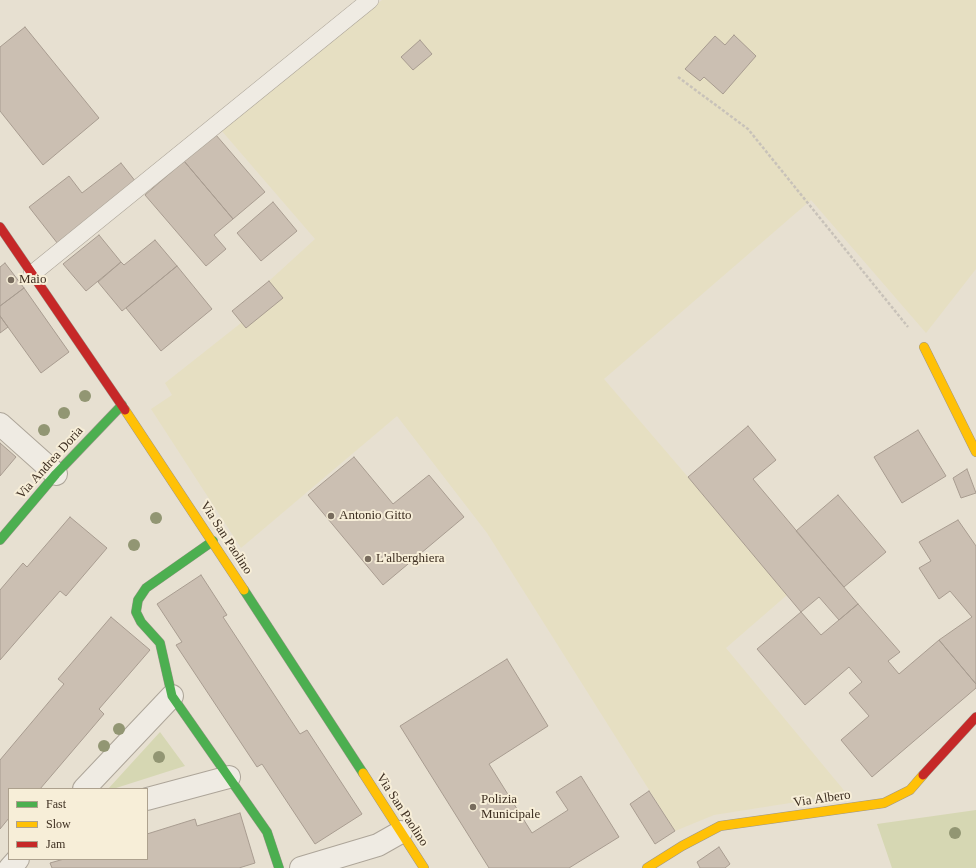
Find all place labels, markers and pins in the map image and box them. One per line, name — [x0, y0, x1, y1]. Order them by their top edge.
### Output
place label: Maio — [19, 272, 46, 288]
marker: Maio — [6, 275, 16, 285]
place label: Antonio Gitto — [339, 508, 412, 524]
marker: Antonio Gitto — [326, 511, 336, 521]
place label: L'alberghiera — [376, 551, 445, 567]
marker: L'alberghiera — [363, 554, 373, 564]
place label: Polizia Municipale — [481, 792, 540, 823]
marker: Polizia Municipale — [468, 802, 478, 812]

